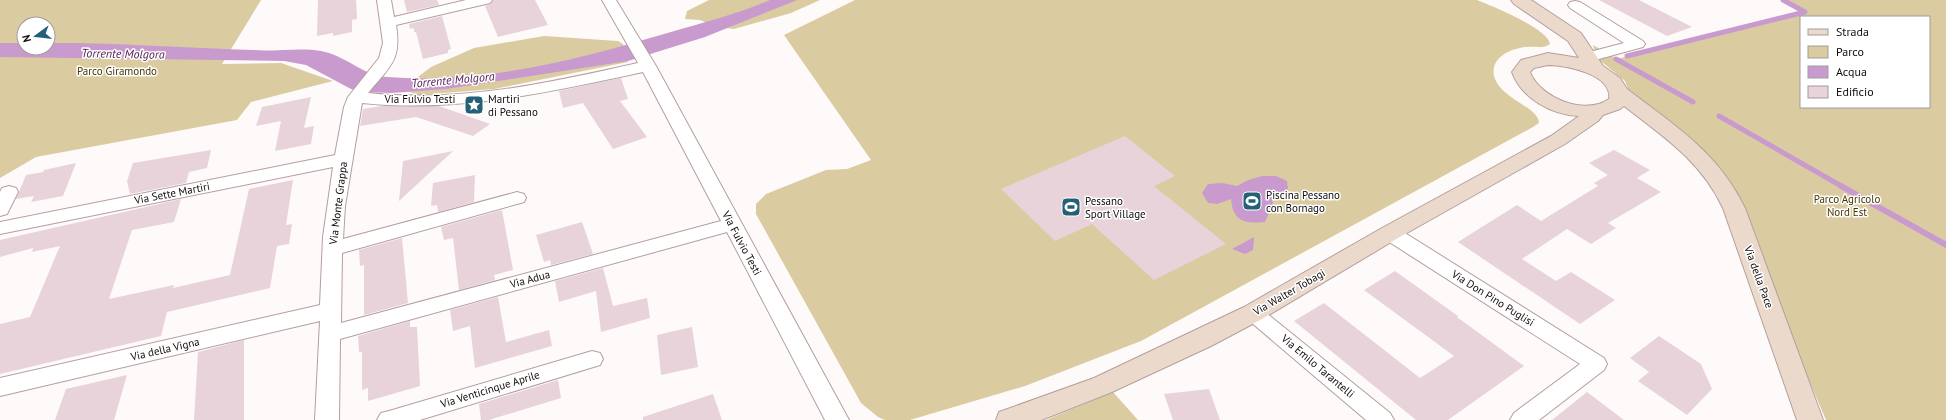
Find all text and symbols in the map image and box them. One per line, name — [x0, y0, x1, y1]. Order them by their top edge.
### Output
north arrow — [16, 16, 56, 56]
legend — [1800, 16, 1930, 108]
text: Strada — [1836, 24, 1869, 39]
text: N — [19, 33, 34, 44]
text: Parco — [1836, 44, 1864, 59]
water label: Torrente Molgora — [81, 45, 165, 62]
park label: Parco Giramondo — [77, 64, 157, 78]
text: Acqua — [1836, 64, 1867, 79]
water label: Torrente Molgora — [411, 68, 495, 91]
text: Edificio — [1836, 84, 1874, 99]
street label: Via Fulvio Testi — [384, 92, 455, 106]
place label: Martiri di Pessano — [488, 92, 538, 119]
place icon: Martiri di Pessano — [463, 94, 485, 116]
street label: Via Monte Grappa — [326, 161, 350, 246]
street label: Via Sette Martiri — [132, 179, 211, 207]
place label: Piscina Pessano con Bornago — [1266, 188, 1340, 215]
sports icon: Piscina Pessano con Bornago — [1241, 190, 1263, 212]
park label: Parco Agricolo Nord Est — [1814, 192, 1880, 219]
place label: Pessano Sport Village — [1085, 194, 1146, 221]
sports icon: Pessano Sport Village — [1060, 196, 1082, 218]
street label: Via Fulvio Testi — [719, 208, 765, 278]
street label: Via della Pace — [1741, 243, 1777, 311]
street label: Via Walter Tobagi — [1250, 266, 1328, 319]
street label: Via Don Pino Puglisi — [1448, 266, 1537, 329]
street label: Via Adua — [507, 267, 552, 291]
street label: Via Emilo Tarantelli — [1278, 331, 1357, 401]
street label: Via della Vigna — [128, 334, 201, 364]
street label: Via Venticinque Aprile — [438, 367, 542, 411]

